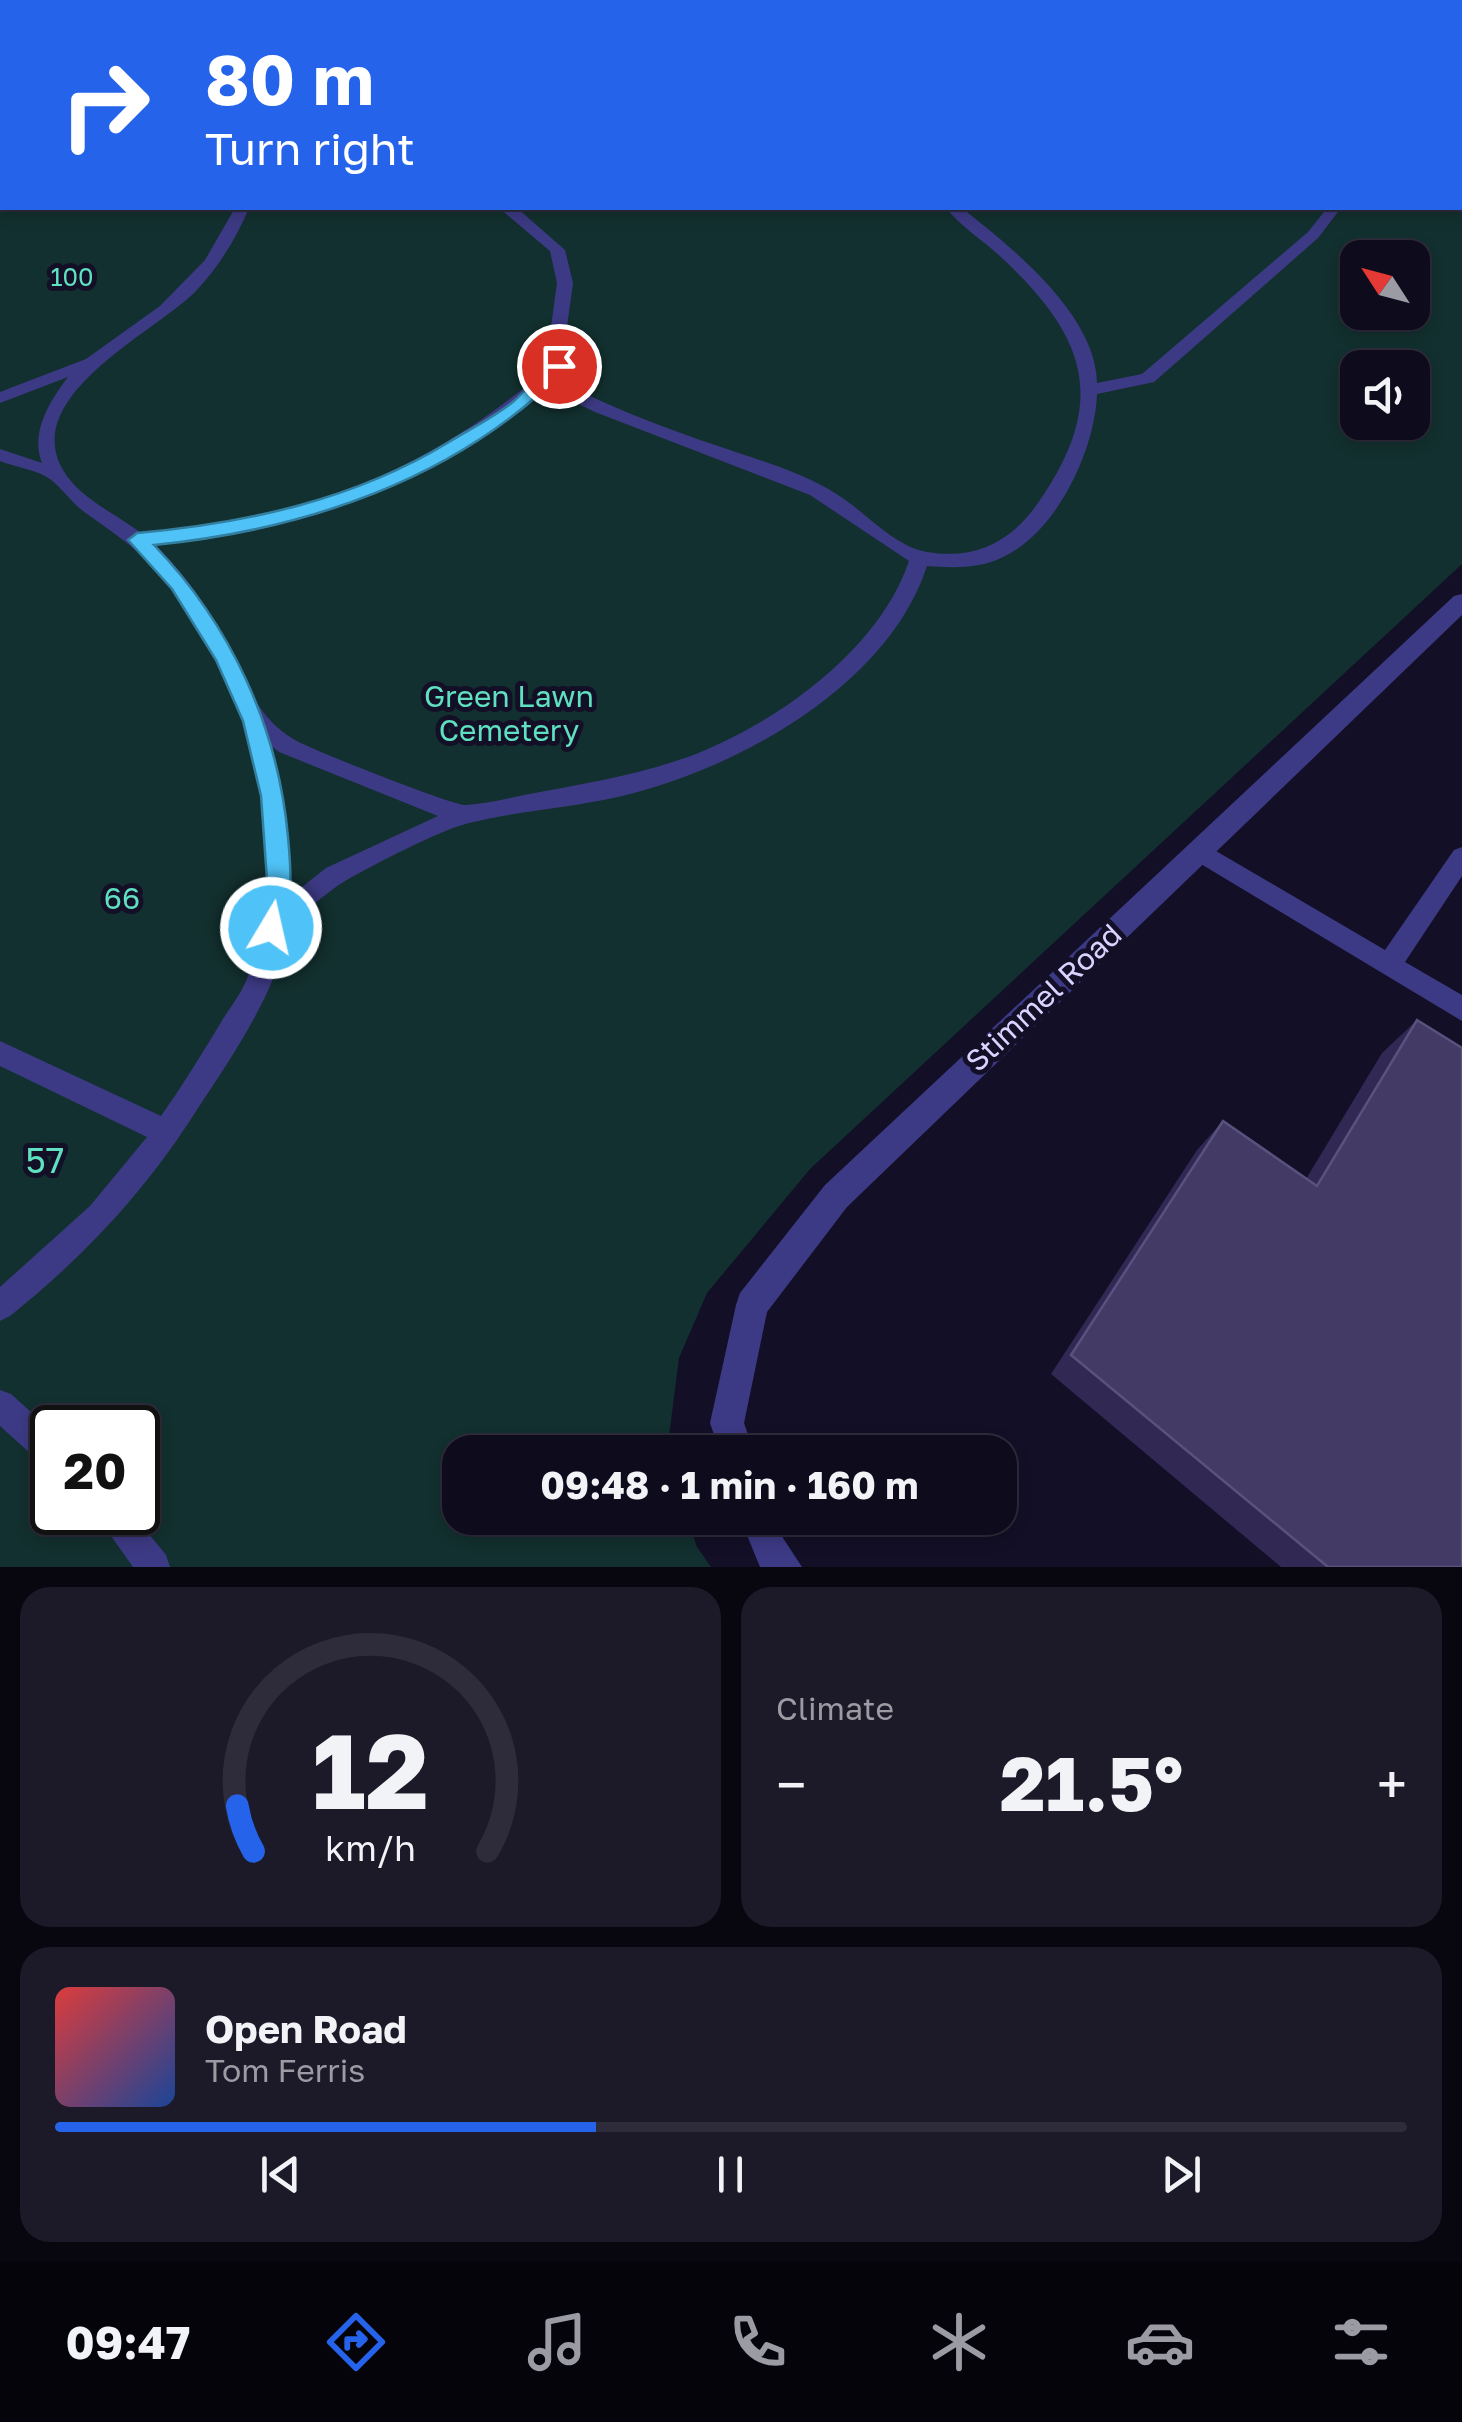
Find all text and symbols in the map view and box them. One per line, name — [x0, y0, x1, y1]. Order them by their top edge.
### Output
text: 80 m — [205, 36, 374, 120]
icon: right — [40, 40, 170, 170]
text: Turn right — [205, 121, 415, 175]
north arrow — [1340, 240, 1430, 330]
map controls — [1340, 240, 1430, 440]
park label: 100 — [50, 261, 94, 292]
pin — [517, 324, 602, 409]
icon: arrive — [532, 339, 587, 394]
button: sound — [1340, 350, 1430, 440]
park label: Green Lawn Cemetery — [424, 678, 594, 748]
position arrow — [219, 876, 323, 980]
park label: 66 — [104, 880, 140, 916]
street label: Stimmel Road — [958, 916, 1129, 1079]
park label: 57 — [26, 1139, 64, 1181]
speed limit sign: 20 — [30, 1405, 160, 1535]
text: 09:48 · 1 min · 160 m — [540, 1462, 919, 1507]
text: Climate — [776, 1689, 894, 1727]
text: 12 — [312, 1707, 429, 1832]
text: 21.5° — [1000, 1737, 1183, 1828]
text: − — [776, 1751, 806, 1817]
text: + — [1377, 1751, 1407, 1817]
text: km/h — [325, 1826, 416, 1869]
text: Open Road — [205, 2006, 407, 2051]
text: Tom Ferris — [205, 2051, 365, 2089]
icon: previous — [253, 2147, 308, 2202]
icon: pause — [703, 2147, 758, 2202]
icon: next — [1154, 2147, 1209, 2202]
icon: directions — [321, 2307, 391, 2377]
icon: music — [522, 2307, 592, 2377]
icon: phone — [723, 2307, 793, 2377]
icon: climate — [924, 2307, 994, 2377]
icon: car — [1125, 2307, 1195, 2377]
icon: filters — [1326, 2307, 1396, 2377]
text: 09:47 — [66, 2315, 190, 2369]

